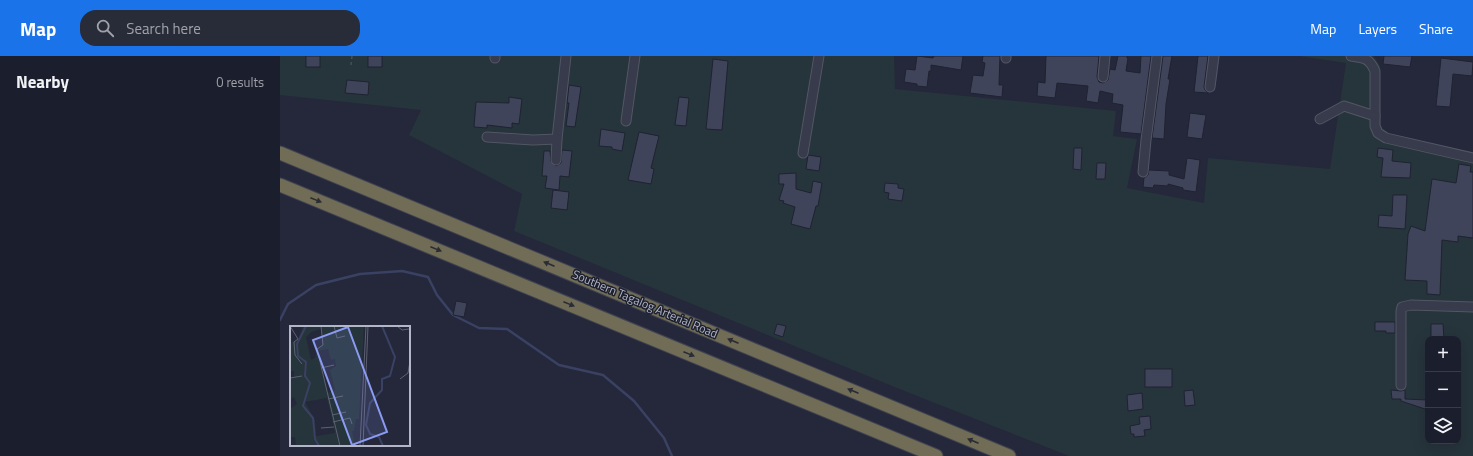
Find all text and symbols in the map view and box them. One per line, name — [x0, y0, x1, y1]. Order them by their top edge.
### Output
search box — [80, 10, 360, 46]
text: Map — [20, 14, 56, 43]
icon: search — [94, 17, 116, 39]
text: Search here — [126, 17, 201, 40]
text: Map — [1310, 18, 1336, 39]
text: Layers — [1358, 18, 1397, 39]
text: Share — [1419, 18, 1453, 39]
text: Nearby — [16, 69, 69, 95]
text: 0 results — [216, 72, 264, 92]
one-way arrow — [311, 197, 323, 203]
one-way arrow — [431, 247, 443, 253]
one-way arrow — [542, 261, 554, 267]
street label: Southern Tagalog Arterial Road — [570, 264, 721, 343]
one-way arrow — [564, 302, 576, 308]
inset map — [290, 326, 410, 446]
map controls — [1425, 336, 1461, 444]
button: + — [1425, 336, 1461, 372]
one-way arrow — [728, 338, 739, 344]
one-way arrow — [684, 351, 695, 357]
button: − — [1425, 372, 1461, 408]
one-way arrow — [848, 388, 859, 394]
button: layers — [1425, 408, 1461, 444]
one-way arrow — [968, 438, 979, 444]

